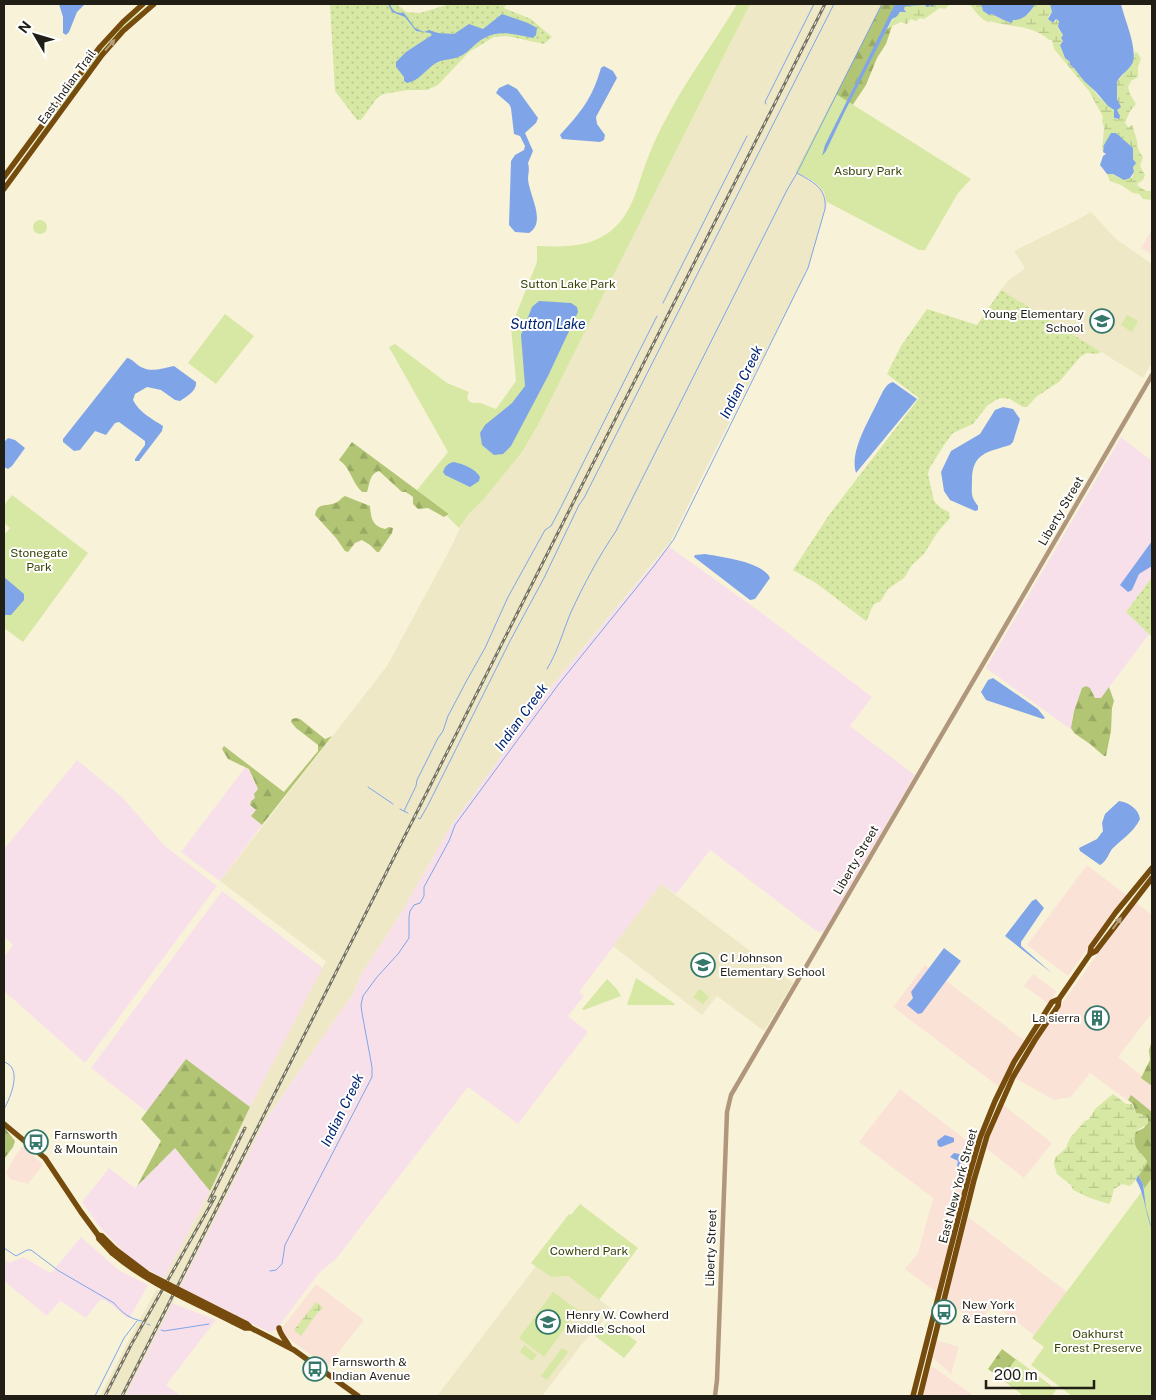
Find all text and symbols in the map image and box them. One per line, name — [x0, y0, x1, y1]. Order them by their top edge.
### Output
north arrow — [10, 10, 60, 60]
text: N — [15, 18, 34, 36]
one-way arrow — [105, 39, 116, 52]
street label: East Indian Trail — [35, 47, 99, 127]
park label: Asbury Park — [834, 164, 902, 178]
park label: Sutton Lake Park — [520, 277, 616, 291]
place label: Young Elementary School — [983, 307, 1085, 335]
school or university icon: Young Elementary School — [1089, 308, 1115, 334]
water label: Sutton Lake — [510, 316, 586, 332]
water label: Indian Creek — [716, 342, 766, 421]
street label: Liberty Street — [1036, 474, 1087, 548]
park label: Stonegate Park — [10, 546, 68, 574]
water label: Indian Creek — [491, 680, 551, 754]
street label: Liberty Street — [831, 823, 882, 897]
one-way arrow — [1111, 917, 1122, 930]
place label: C I Johnson Elementary School — [720, 951, 826, 979]
school or university icon: C I Johnson Elementary School — [690, 952, 716, 978]
building icon: La sierra — [1084, 1005, 1110, 1031]
place label: La sierra — [1032, 1011, 1080, 1025]
water label: Indian Creek — [317, 1070, 367, 1149]
street label: East New York Street — [936, 1127, 980, 1245]
place label: Farnsworth & Mountain — [54, 1128, 118, 1156]
bus stop icon: Farnsworth & Mountain — [23, 1129, 49, 1155]
street label: Liberty Street — [703, 1209, 719, 1287]
park label: Cowherd Park — [550, 1244, 628, 1258]
place label: New York & Eastern — [962, 1298, 1016, 1326]
bus stop icon: New York & Eastern — [931, 1299, 957, 1325]
place label: Henry W. Cowherd Middle School — [566, 1308, 669, 1336]
school or university icon: Henry W. Cowherd Middle School — [535, 1309, 561, 1335]
park label: Oakhurst Forest Preserve — [1054, 1327, 1142, 1355]
place label: Farnsworth & Indian Avenue — [332, 1355, 410, 1383]
bus stop icon: Farnsworth & Indian Avenue — [302, 1356, 328, 1382]
scale bar — [986, 1358, 1094, 1390]
text: 200 m — [994, 1366, 1038, 1383]

